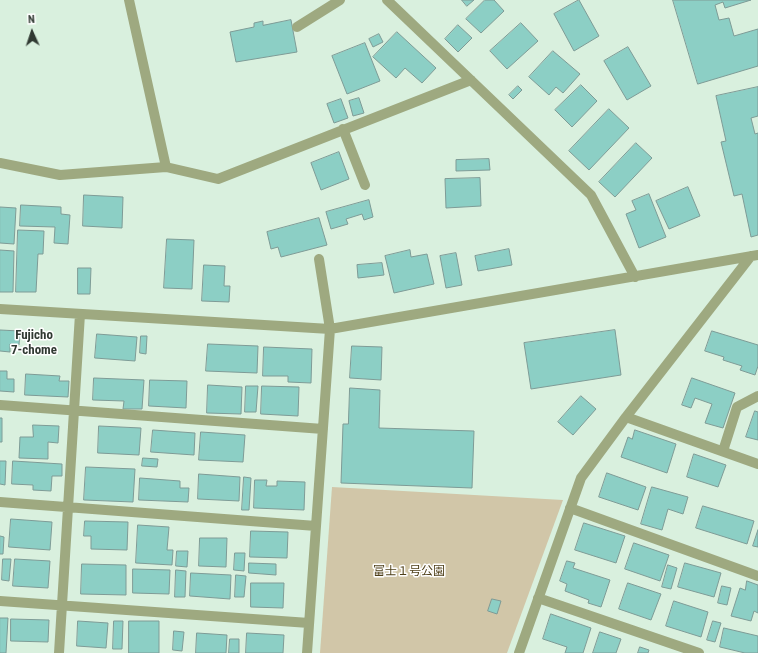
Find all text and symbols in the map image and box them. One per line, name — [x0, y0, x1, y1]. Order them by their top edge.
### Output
north arrow — [12, 12, 52, 52]
text: N — [28, 13, 35, 26]
district label: Fujicho 7-chome — [11, 328, 57, 359]
park label: 富士１号公園 — [373, 565, 445, 579]

